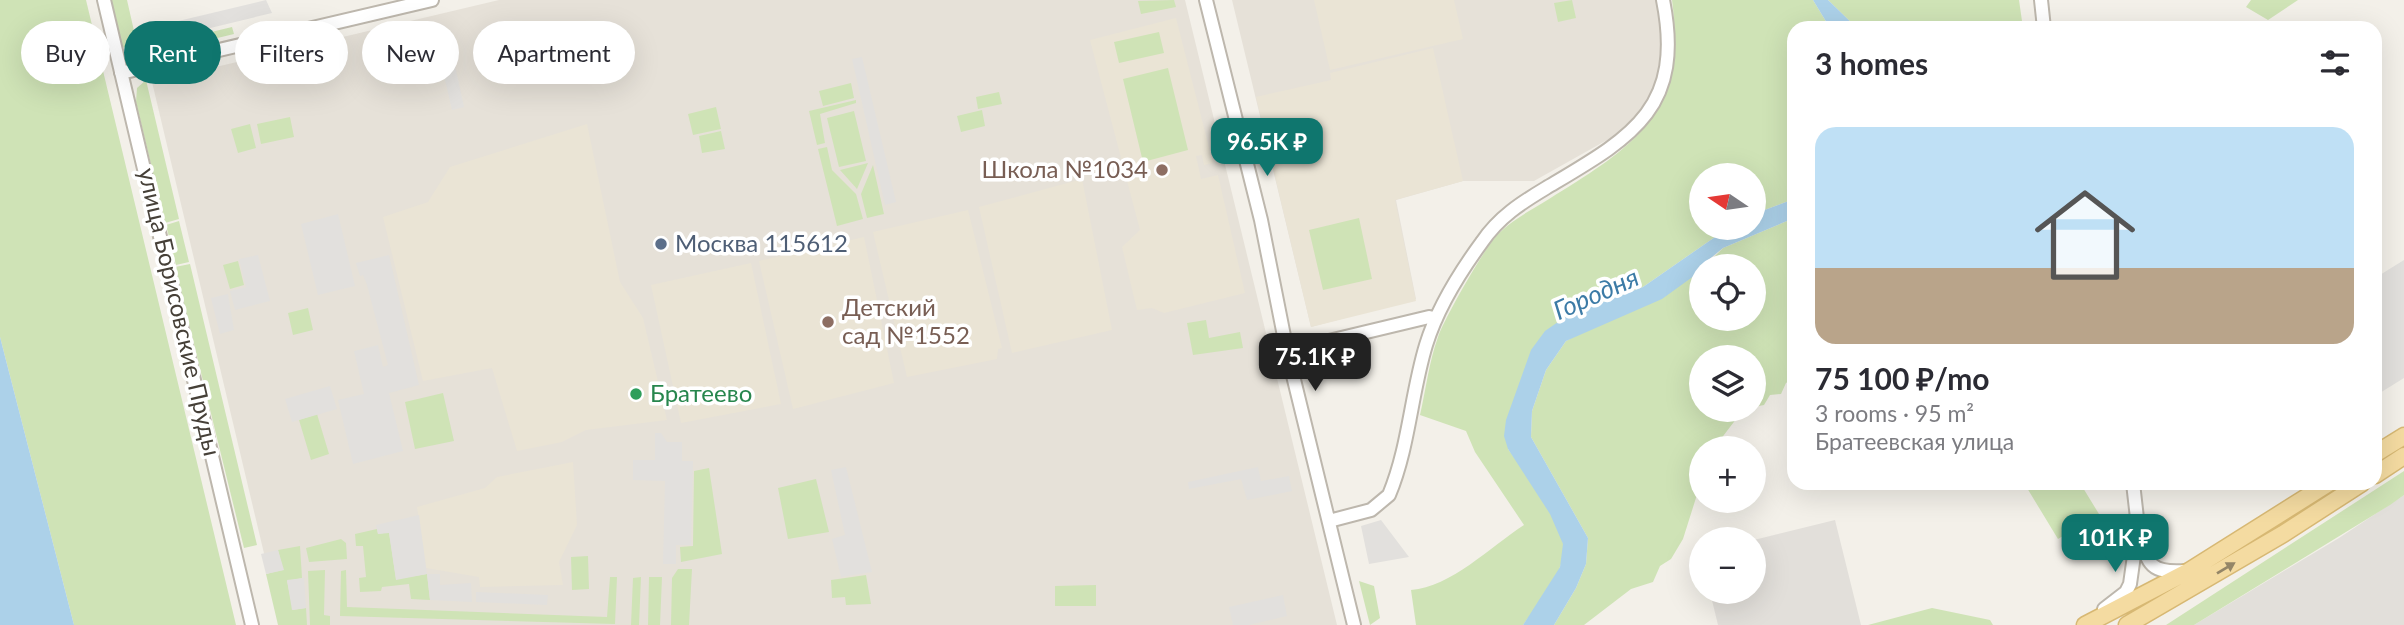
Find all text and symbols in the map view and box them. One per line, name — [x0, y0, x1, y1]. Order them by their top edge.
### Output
chip: Buy — [21, 21, 110, 84]
chip: Rent — [124, 21, 221, 84]
chip: Filters — [235, 21, 348, 84]
chip: New — [362, 21, 459, 84]
chip: Apartment — [473, 21, 635, 84]
icon: filters — [2316, 44, 2354, 82]
text: 3 homes — [1815, 45, 1928, 81]
pin: 96.5K ₽ — [1202, 118, 1332, 178]
text: 96.5K ₽ — [1227, 127, 1307, 155]
place label: Школа №1034 — [982, 154, 1148, 183]
marker: Школа №1034 — [1154, 162, 1170, 178]
north arrow — [1689, 163, 1766, 240]
map controls — [1689, 163, 1766, 604]
street label: улица Борисовские Пруды — [133, 165, 228, 458]
icon: home — [2022, 172, 2148, 298]
place label: Москва 115612 — [675, 228, 848, 257]
marker: Москва 115612 — [653, 236, 669, 252]
button: locate — [1689, 254, 1766, 331]
water label: Городня — [1548, 260, 1643, 326]
place label: Детский сад №1552 — [842, 292, 970, 349]
marker: Детский сад №1552 — [820, 314, 836, 330]
pin: 75.1K ₽ — [1250, 334, 1380, 393]
text: 75.1K ₽ — [1275, 342, 1355, 370]
button: layers — [1689, 345, 1766, 422]
text: 75 100 ₽/mo — [1815, 360, 1990, 396]
place label: Братеево — [650, 378, 752, 407]
marker: Братеево — [628, 386, 644, 402]
text: 3 rooms · 95 m² — [1815, 399, 1974, 427]
text: Братеевская улица — [1815, 427, 2014, 455]
button: + — [1689, 436, 1766, 513]
pin: 101K ₽ — [2058, 514, 2172, 574]
text: 101K ₽ — [2078, 523, 2152, 551]
button: − — [1689, 527, 1766, 604]
one-way arrow — [2217, 562, 2236, 574]

